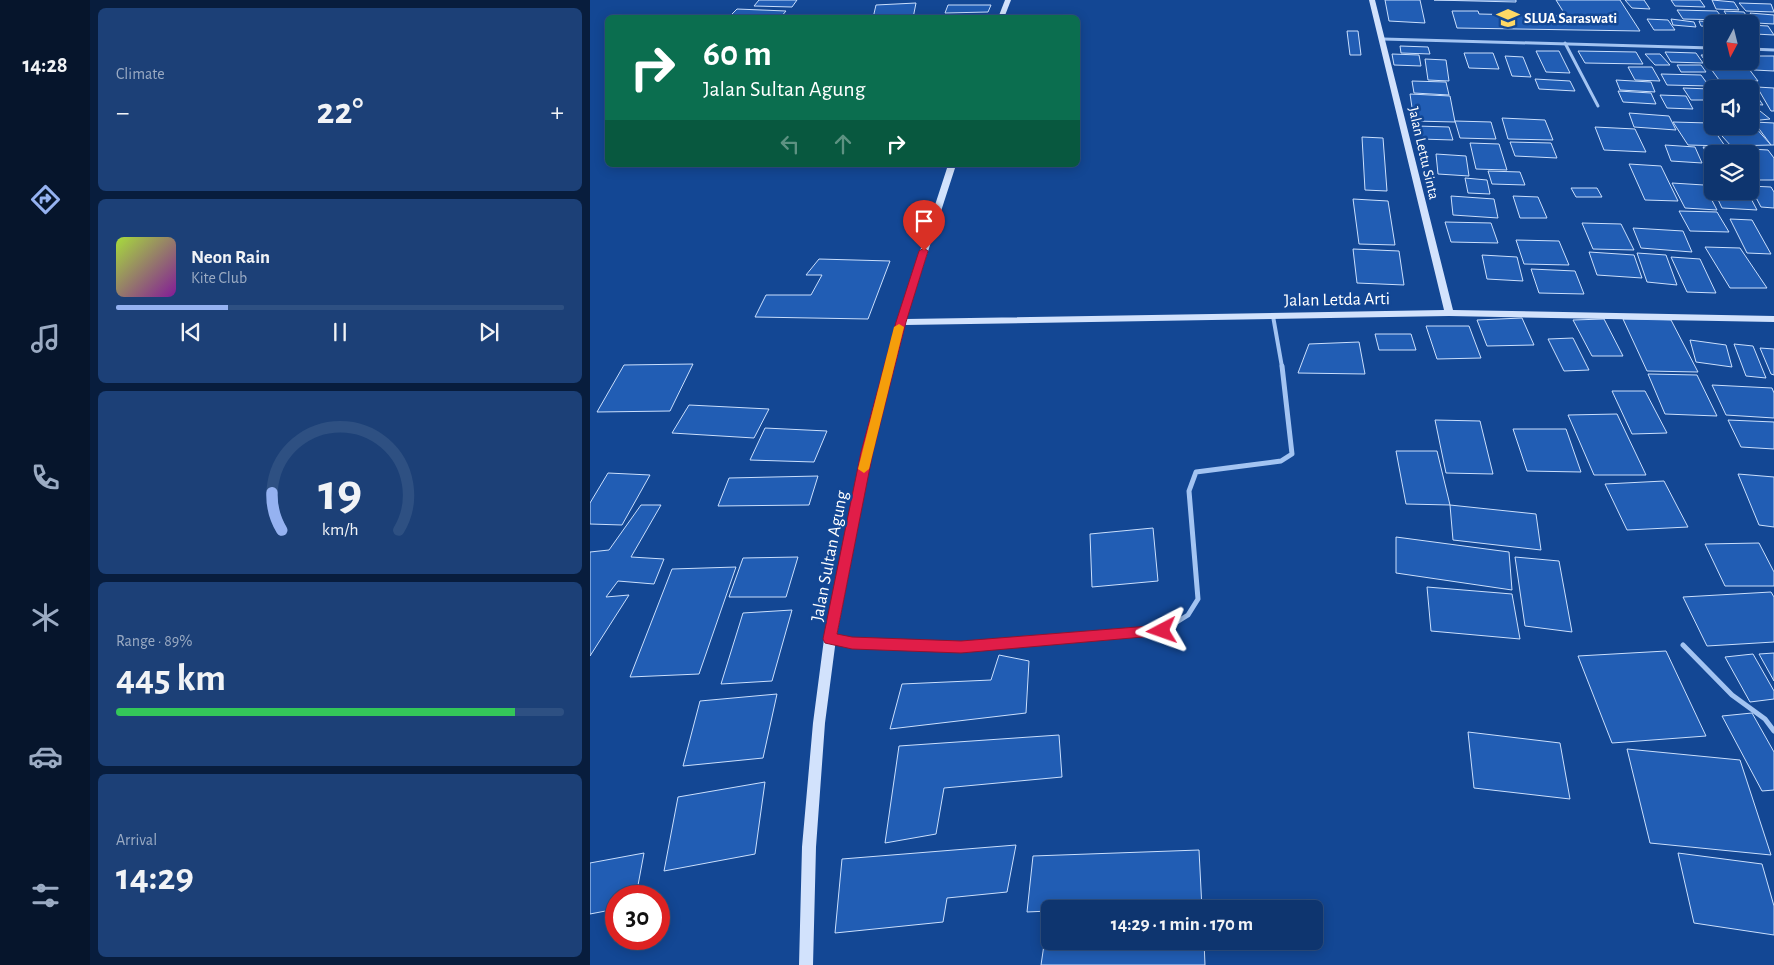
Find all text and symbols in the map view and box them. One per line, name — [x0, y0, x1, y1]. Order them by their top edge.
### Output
school or university icon: SLUA Saraswati — [1495, 5, 1521, 31]
place label: SLUA Saraswati — [1524, 11, 1617, 26]
north arrow — [1704, 15, 1759, 70]
map controls — [1704, 15, 1759, 200]
icon: right — [620, 35, 685, 100]
text: 60 m — [703, 37, 772, 72]
text: 14:28 — [22, 54, 68, 76]
text: Climate — [116, 66, 165, 82]
text: Jalan Sultan Agung — [703, 78, 865, 100]
button: sound — [1704, 80, 1759, 135]
text: 22° — [317, 93, 363, 131]
text: − — [116, 99, 129, 127]
text: + — [551, 99, 564, 127]
street label: Jalan Lettu Sinta — [1406, 105, 1441, 201]
icon: left — [776, 130, 804, 158]
icon: ahead — [829, 130, 857, 158]
icon: right — [882, 130, 910, 158]
button: layers — [1704, 145, 1759, 200]
icon: directions — [28, 182, 63, 217]
pin — [903, 200, 945, 251]
icon: arrive — [910, 207, 938, 235]
text: Neon Rain — [191, 248, 270, 267]
text: Kite Club — [191, 270, 247, 286]
street label: Jalan Letda Arti — [1284, 290, 1390, 310]
icon: previous — [177, 318, 205, 346]
icon: pause — [326, 318, 354, 346]
icon: next — [475, 318, 503, 346]
icon: music — [28, 321, 63, 356]
icon: phone — [28, 460, 63, 495]
text: 19 — [318, 467, 362, 519]
street label: Jalan Sultan Agung — [808, 489, 852, 623]
text: km/h — [322, 521, 358, 539]
icon: climate — [28, 600, 63, 635]
position arrow — [1135, 604, 1187, 656]
text: Range · 89% — [116, 633, 192, 649]
text: 445 km — [116, 660, 226, 698]
icon: car — [28, 739, 63, 774]
text: Arrival — [116, 832, 157, 848]
text: 14:29 — [116, 859, 194, 897]
icon: filters — [28, 878, 63, 913]
speed limit sign: 30 — [605, 885, 670, 950]
text: 14:29 · 1 min · 170 m — [1111, 915, 1253, 934]

